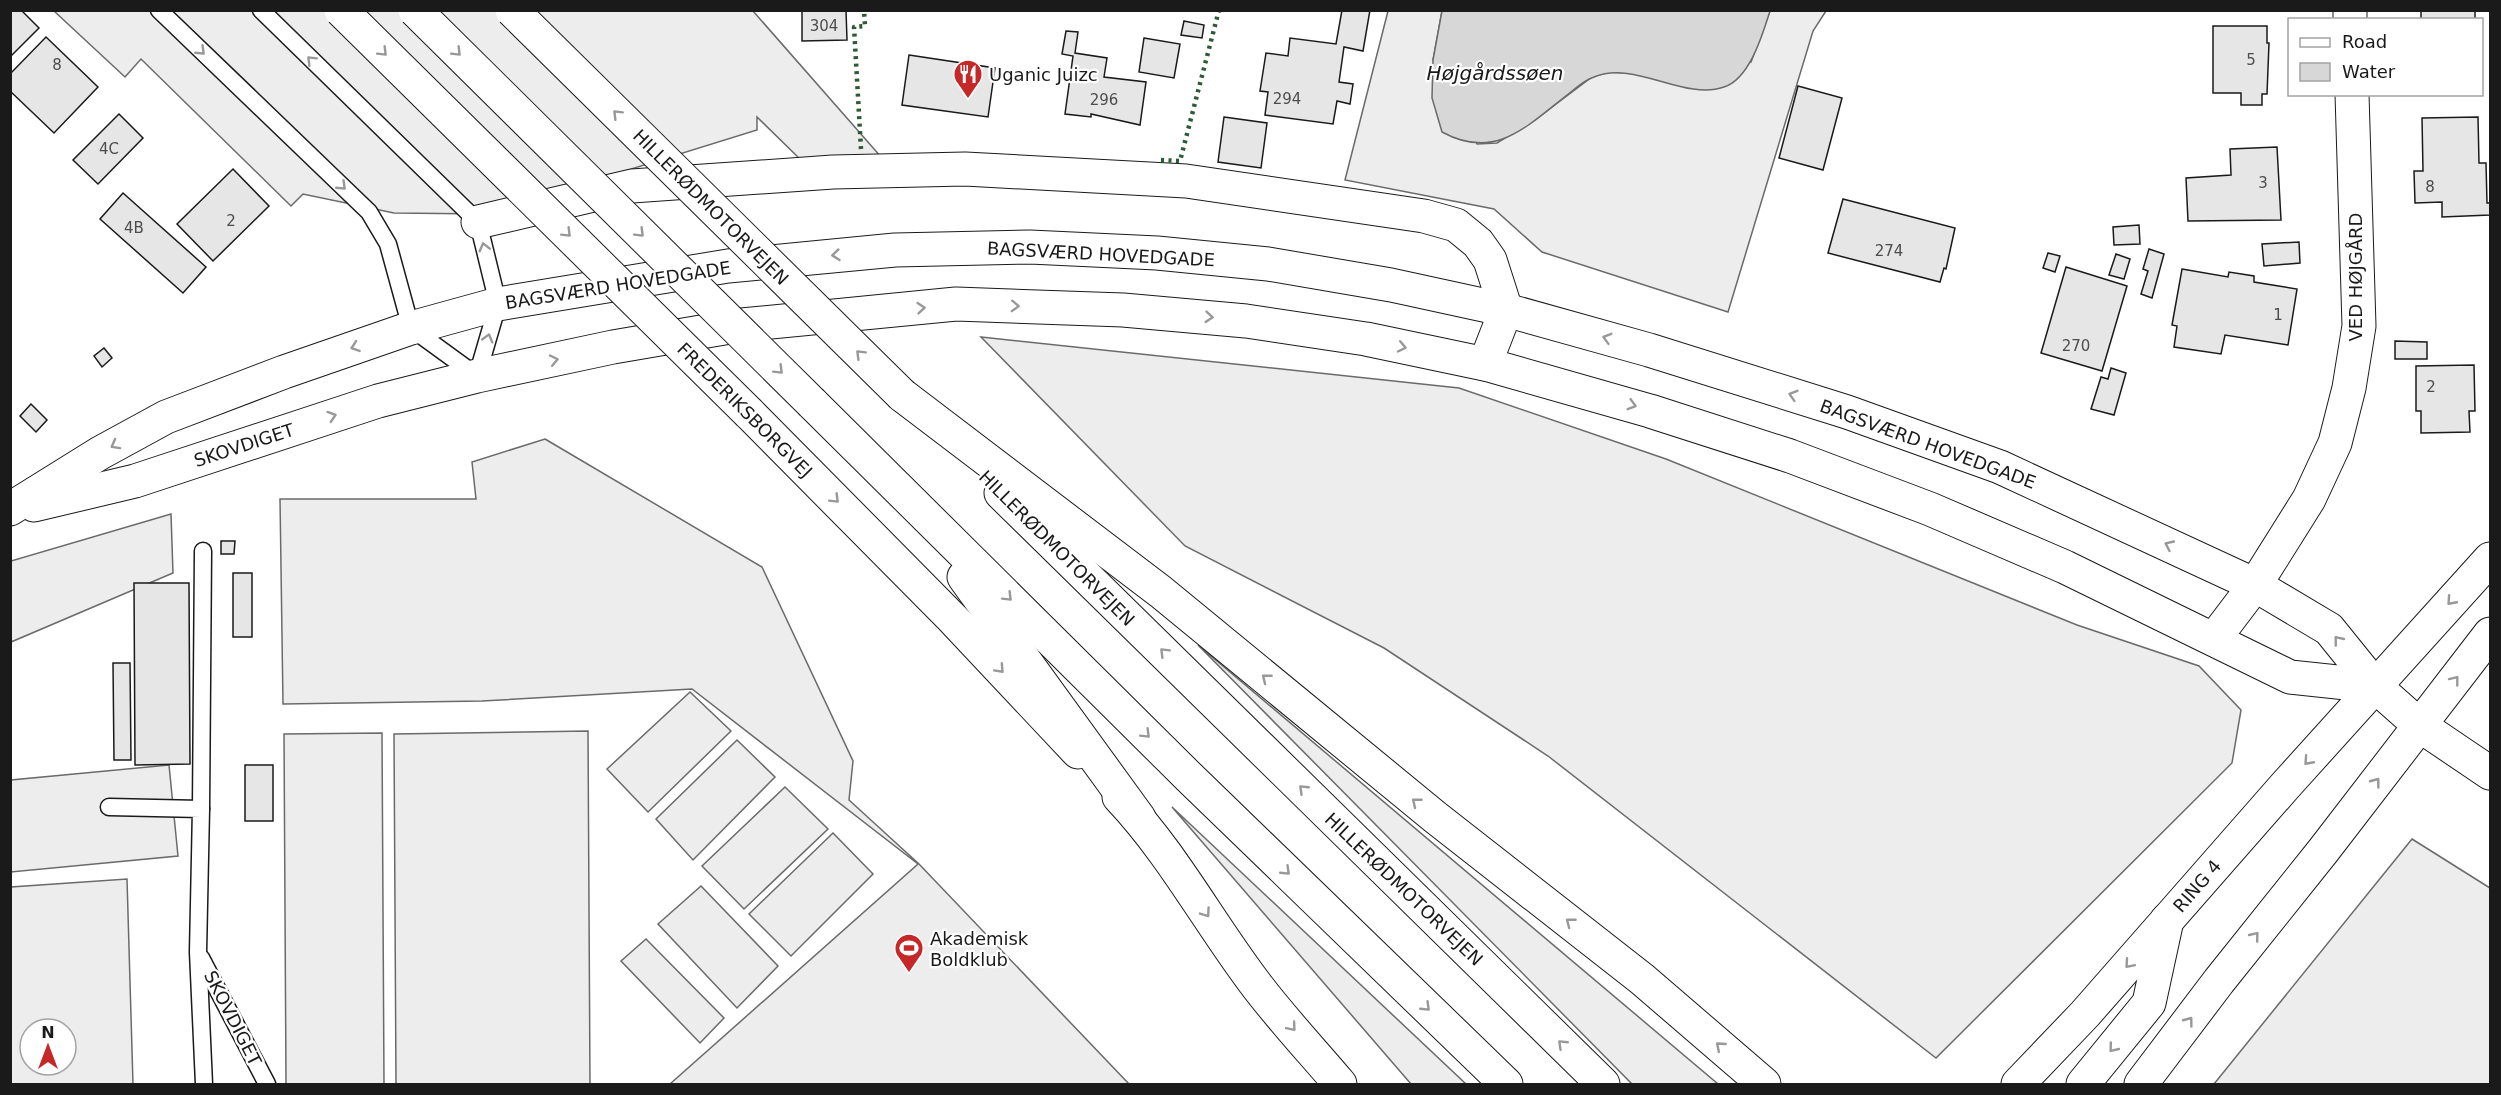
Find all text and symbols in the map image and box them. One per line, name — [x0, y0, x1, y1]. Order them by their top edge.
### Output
house number: 304 — [810, 17, 838, 35]
legend — [2288, 18, 2483, 96]
text: Road — [2342, 31, 2387, 52]
one-way arrow — [195, 44, 205, 55]
one-way arrow — [376, 44, 387, 55]
one-way arrow — [449, 44, 460, 55]
house number: 5 — [2246, 51, 2256, 69]
house number: 8 — [52, 56, 62, 74]
one-way arrow — [308, 56, 318, 67]
restaurant icon: Uganic Juizc — [952, 58, 984, 100]
water label: Højgårdssøen — [1427, 61, 1563, 85]
text: Water — [2342, 61, 2396, 82]
place label: Uganic Juizc — [989, 64, 1098, 85]
house number: 294 — [1273, 90, 1301, 108]
house number: 296 — [1090, 91, 1118, 109]
one-way arrow — [613, 110, 624, 121]
street label: HILLERØDMOTORVEJEN — [629, 125, 793, 289]
house number: 4C — [99, 140, 119, 158]
house number: 3 — [2258, 174, 2268, 192]
house number: 8 — [2425, 178, 2435, 196]
one-way arrow — [336, 179, 346, 190]
house number: 2 — [226, 212, 236, 230]
street label: VED HØJGÅRD — [2345, 213, 2366, 341]
house number: 4B — [124, 219, 144, 237]
one-way arrow — [559, 225, 570, 236]
one-way arrow — [634, 226, 644, 237]
street label: BAGSVÆRD HOVEDGADE — [987, 238, 1215, 270]
one-way arrow — [478, 242, 491, 252]
house number: 274 — [1875, 242, 1903, 260]
one-way arrow — [832, 249, 841, 261]
street label: BAGSVÆRD HOVEDGADE — [504, 257, 732, 313]
one-way arrow — [1010, 300, 1019, 313]
one-way arrow — [916, 301, 925, 314]
house number: 1 — [2273, 306, 2283, 324]
one-way arrow — [1205, 311, 1214, 324]
one-way arrow — [481, 333, 493, 344]
one-way arrow — [1602, 333, 1612, 346]
house number: 270 — [2062, 337, 2090, 355]
street label: FREDERIKSBORGVEJ — [673, 338, 817, 482]
one-way arrow — [350, 340, 361, 353]
one-way arrow — [1397, 340, 1407, 353]
one-way arrow — [856, 350, 867, 360]
one-way arrow — [549, 354, 559, 367]
one-way arrow — [771, 363, 782, 374]
house number: 2 — [2426, 378, 2436, 396]
one-way arrow — [1789, 390, 1799, 402]
street label: BAGSVÆRD HOVEDGADE — [1817, 395, 2039, 493]
one-way arrow — [1627, 398, 1637, 411]
one-way arrow — [326, 411, 337, 424]
street label: SKOVDIGET — [191, 419, 298, 471]
one-way arrow — [110, 438, 121, 449]
street label: HILLERØDMOTORVEJEN — [975, 466, 1139, 630]
one-way arrow — [827, 492, 838, 503]
one-way arrow — [2165, 541, 2176, 553]
one-way arrow — [1000, 590, 1011, 601]
one-way arrow — [2447, 595, 2458, 605]
one-way arrow — [2334, 636, 2345, 647]
one-way arrow — [1160, 649, 1171, 660]
one-way arrow — [993, 663, 1004, 673]
one-way arrow — [1261, 674, 1272, 685]
one-way arrow — [2447, 676, 2458, 687]
one-way arrow — [1139, 727, 1150, 738]
one-way arrow — [2304, 754, 2315, 764]
one-way arrow — [2368, 778, 2379, 789]
one-way arrow — [1299, 786, 1310, 797]
one-way arrow — [1412, 798, 1423, 809]
street label: HILLERØDMOTORVEJEN — [1321, 808, 1487, 970]
street label: RING 4 — [2169, 856, 2225, 916]
one-way arrow — [1278, 863, 1289, 874]
one-way arrow — [1199, 907, 1211, 917]
one-way arrow — [1565, 919, 1576, 930]
place label: Akademisk Boldklub — [930, 928, 1029, 970]
one-way arrow — [2248, 931, 2259, 942]
sports icon: Akademisk Boldklub — [893, 932, 925, 974]
one-way arrow — [2125, 957, 2136, 968]
street label: SKOVDIGET — [200, 967, 266, 1070]
one-way arrow — [1418, 999, 1429, 1010]
north arrow — [18, 1017, 78, 1077]
one-way arrow — [2181, 1017, 2192, 1028]
one-way arrow — [1285, 1020, 1296, 1031]
text: N — [41, 1023, 55, 1042]
one-way arrow — [1558, 1040, 1569, 1051]
one-way arrow — [2110, 1041, 2121, 1052]
one-way arrow — [1716, 1043, 1727, 1054]

